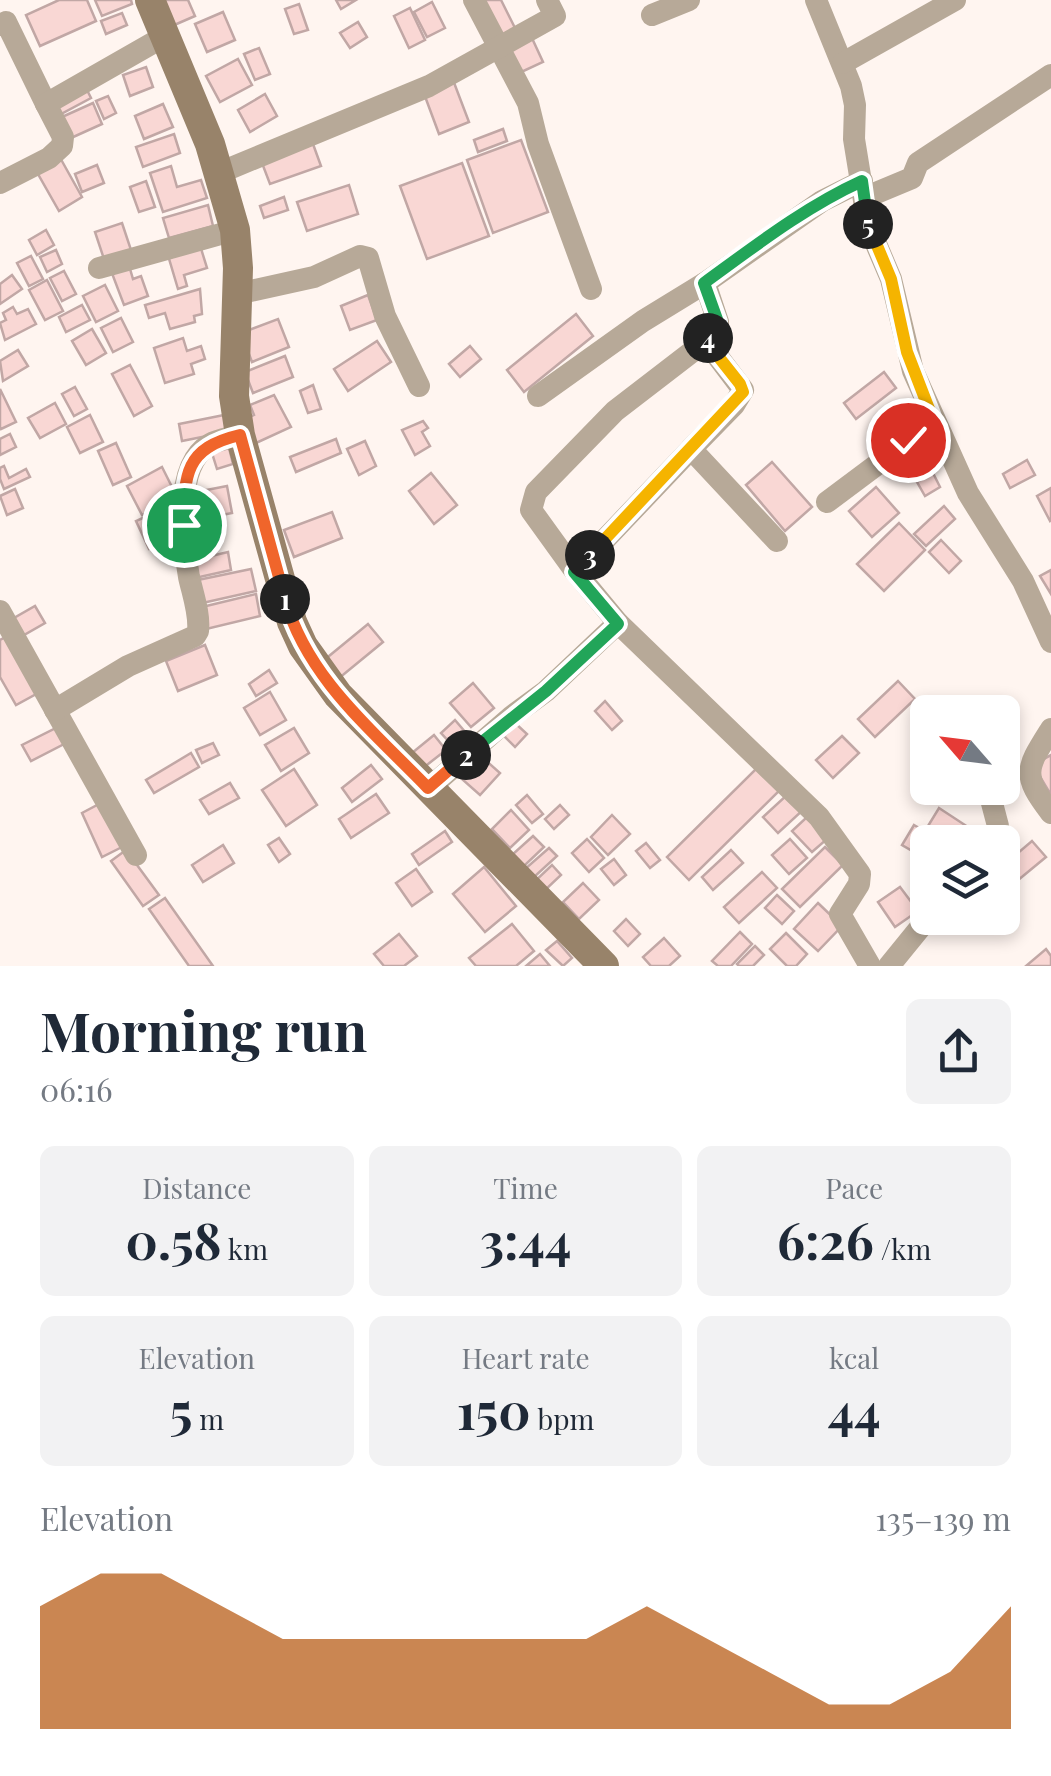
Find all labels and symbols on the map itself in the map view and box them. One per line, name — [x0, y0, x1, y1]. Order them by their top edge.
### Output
pin: 5 — [843, 199, 893, 249]
pin: 4 — [683, 313, 733, 363]
pin — [866, 398, 951, 483]
pin — [142, 483, 227, 568]
pin: 3 — [565, 530, 615, 580]
pin: 1 — [260, 574, 310, 624]
north arrow — [910, 695, 1020, 805]
pin: 2 — [441, 730, 491, 780]

